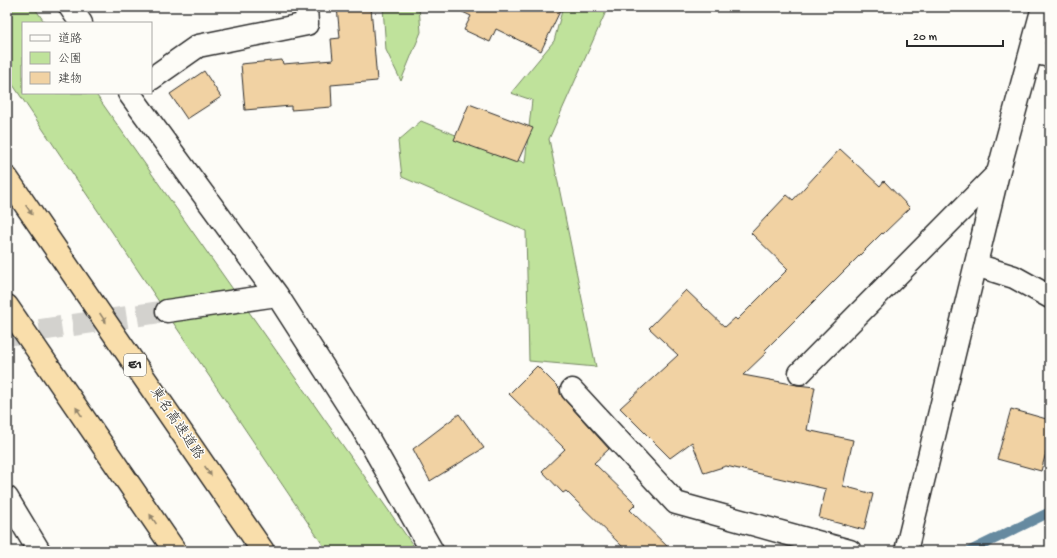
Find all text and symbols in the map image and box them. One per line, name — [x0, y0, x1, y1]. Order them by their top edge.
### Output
legend — [22, 22, 152, 94]
scale bar — [907, 22, 1003, 48]
text: 20 m — [913, 31, 938, 45]
text: 道路 — [58, 32, 82, 47]
text: 公園 — [58, 52, 82, 67]
text: 建物 — [58, 72, 82, 87]
one-way arrow — [25, 205, 33, 216]
one-way arrow — [99, 312, 107, 323]
road number: E1 — [124, 354, 146, 376]
street label: 東名高速道路 — [145, 384, 207, 464]
one-way arrow — [75, 406, 83, 417]
one-way arrow — [204, 466, 212, 476]
one-way arrow — [149, 514, 157, 524]

